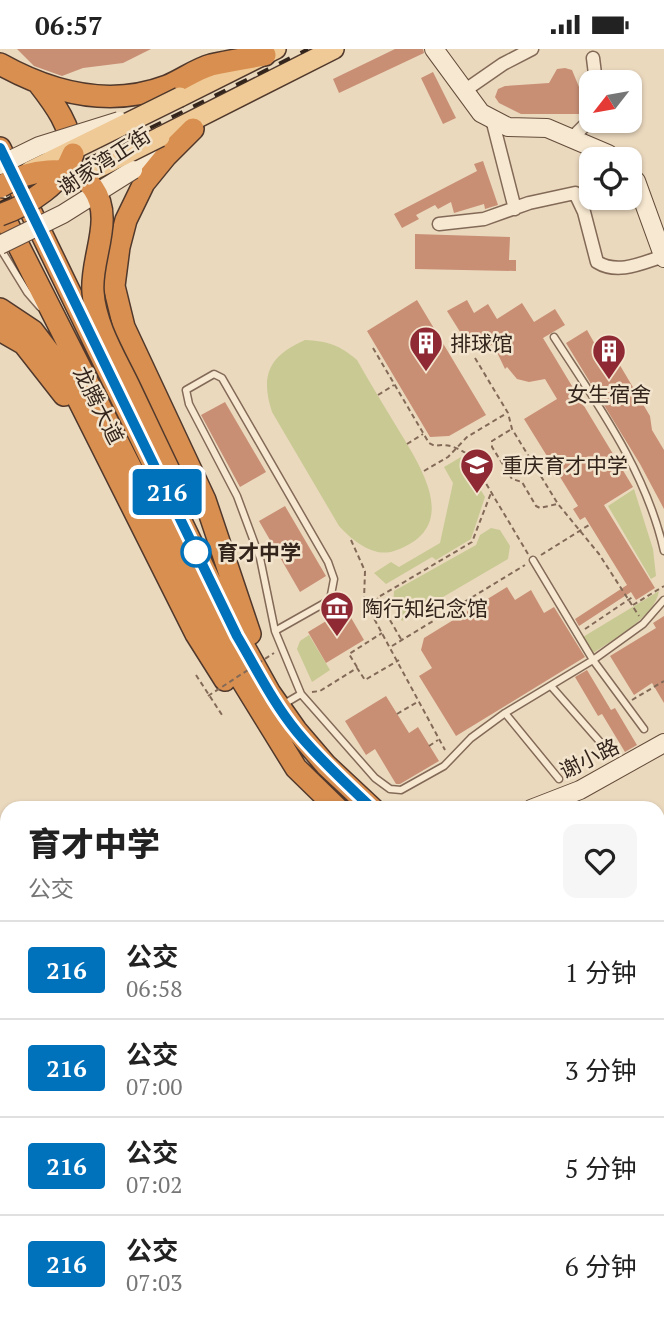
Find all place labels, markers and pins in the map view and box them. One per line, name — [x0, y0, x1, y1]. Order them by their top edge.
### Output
building icon: 排球馆 — [407, 324, 445, 373]
place label: 排球馆 — [450, 329, 513, 357]
building icon: 女生宿舍 — [590, 332, 628, 381]
place label: 女生宿舍 — [567, 380, 651, 408]
school or university icon: 重庆育才中学 — [458, 446, 496, 495]
place label: 重庆育才中学 — [502, 451, 628, 479]
marker: 育才中学 — [181, 537, 211, 567]
place label: 育才中学 — [217, 538, 301, 566]
museum icon: 陶行知纪念馆 — [318, 589, 356, 638]
place label: 陶行知纪念馆 — [362, 594, 488, 622]

